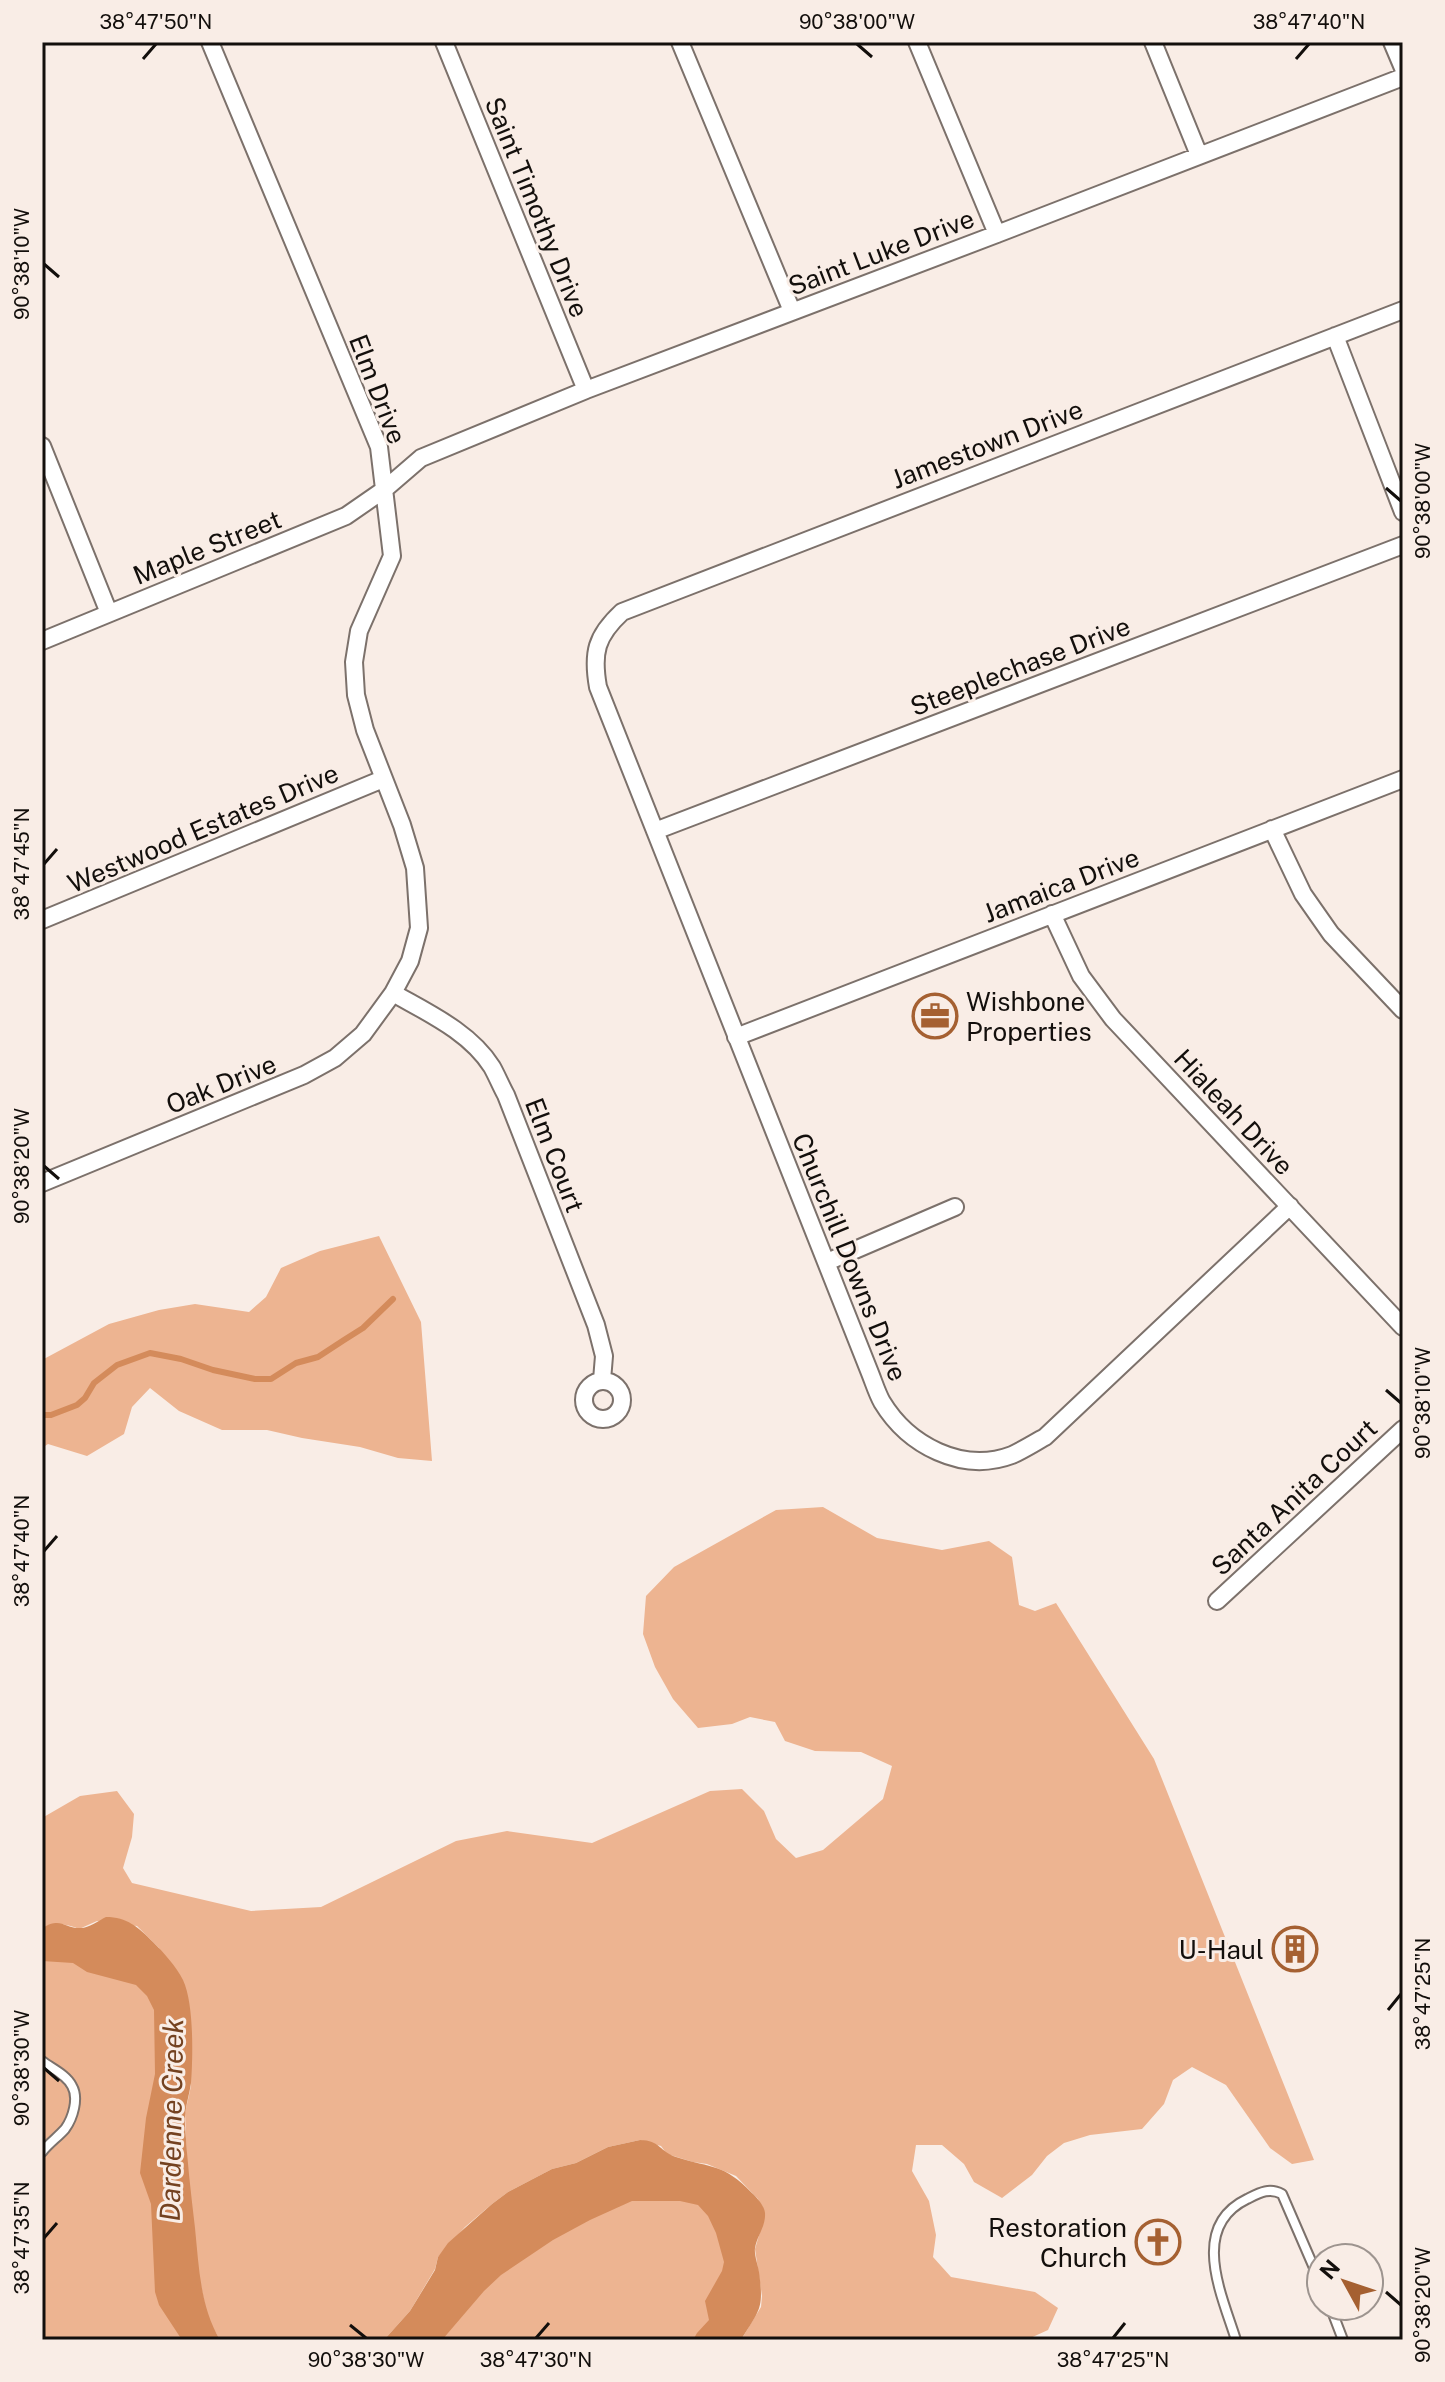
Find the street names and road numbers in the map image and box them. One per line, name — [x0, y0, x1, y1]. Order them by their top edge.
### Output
street label: Saint Timothy Drive — [479, 92, 595, 322]
street label: Saint Luke Drive — [784, 202, 978, 302]
street label: Elm Drive — [343, 330, 413, 448]
street label: Jamestown Drive — [887, 393, 1087, 495]
street label: Maple Street — [128, 503, 286, 591]
street label: Steeplechase Drive — [906, 610, 1134, 722]
street label: Westwood Estates Drive — [63, 757, 343, 899]
street label: Jamaica Drive — [979, 841, 1143, 929]
street label: Hialeah Drive — [1168, 1043, 1300, 1181]
street label: Oak Drive — [161, 1048, 281, 1120]
street label: Elm Court — [519, 1093, 591, 1217]
street label: Churchill Downs Drive — [786, 1129, 914, 1385]
street label: Santa Anita Court — [1205, 1412, 1383, 1582]

